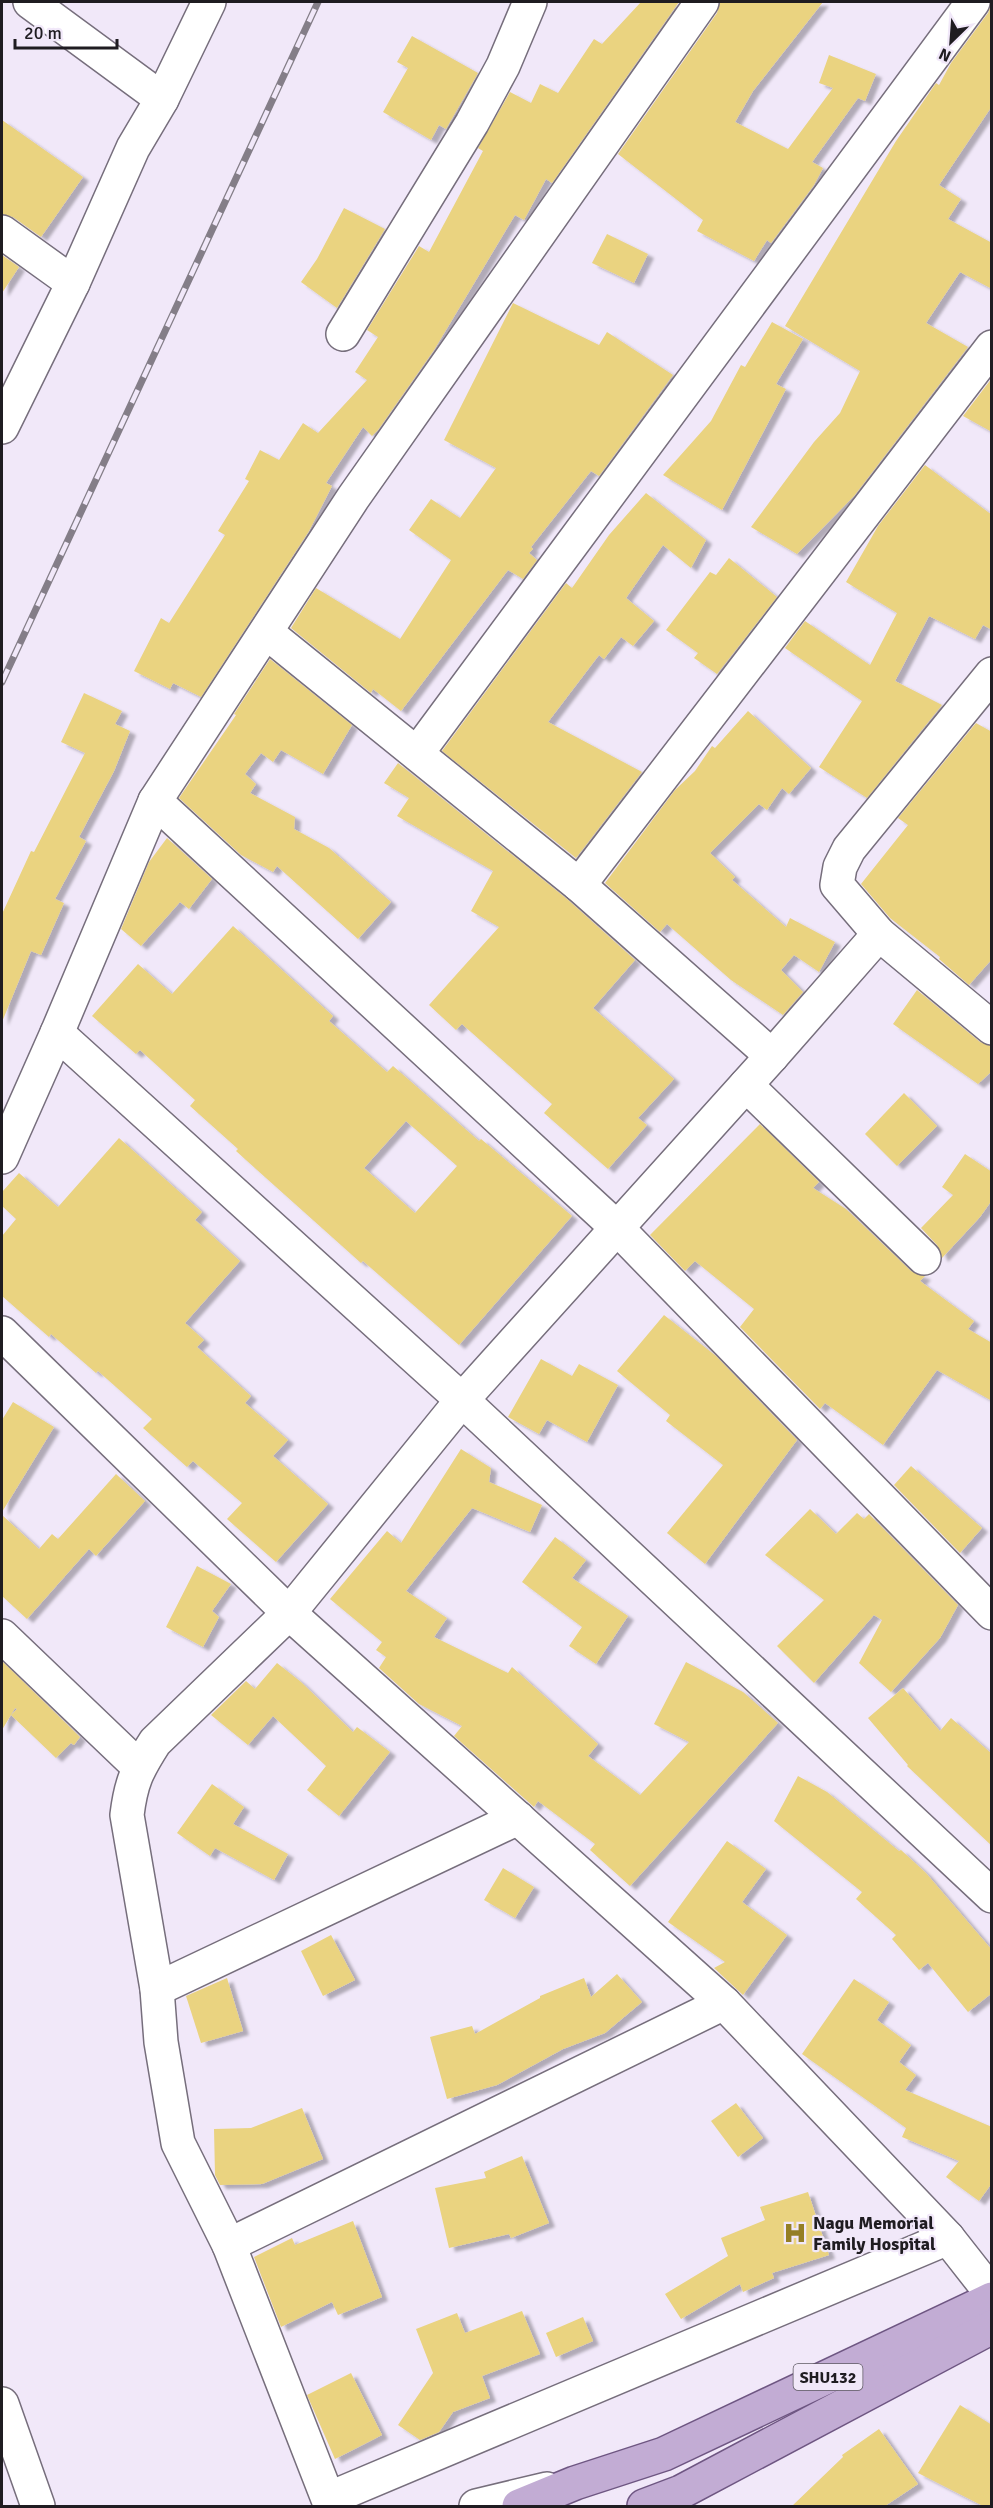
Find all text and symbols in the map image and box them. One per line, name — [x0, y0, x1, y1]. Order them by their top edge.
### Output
scale bar — [15, 12, 117, 50]
north arrow — [921, 12, 981, 72]
text: 20 m — [24, 22, 62, 44]
text: N — [936, 43, 954, 66]
place label: Nagu Memorial Family Hospital — [813, 2212, 936, 2255]
hospital icon: Nagu Memorial Family Hospital — [782, 2220, 808, 2246]
road number: SHU132 — [794, 2364, 862, 2390]

